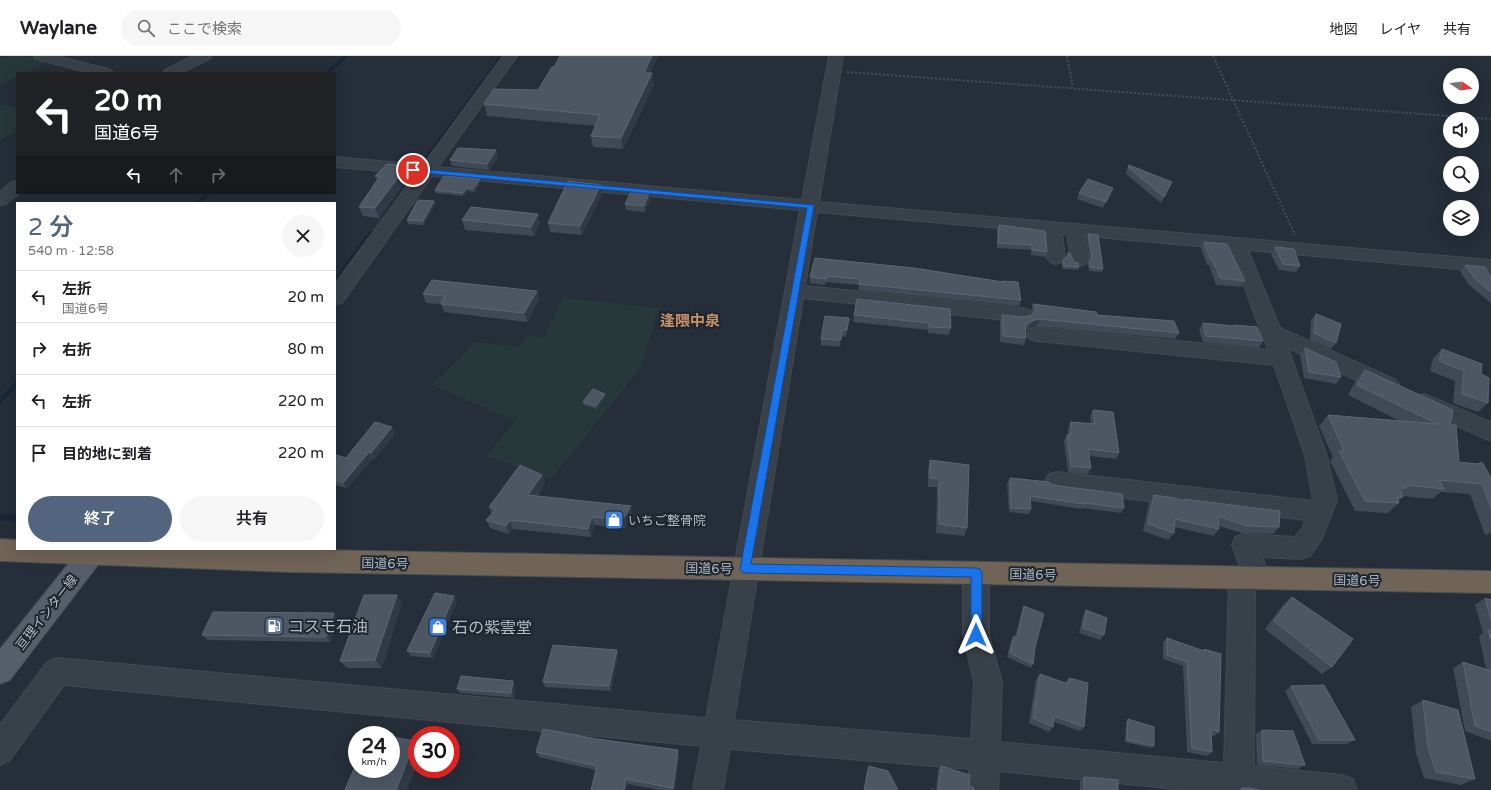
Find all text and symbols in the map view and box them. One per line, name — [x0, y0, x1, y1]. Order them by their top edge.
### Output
search box — [121, 10, 401, 46]
text: Waylane — [20, 17, 97, 39]
icon: search — [135, 17, 157, 39]
text: ここで検索 — [167, 20, 242, 38]
text: 地図 — [1329, 21, 1357, 38]
text: レイヤ — [1379, 21, 1421, 38]
text: 共有 — [1443, 21, 1471, 38]
north arrow — [1443, 68, 1479, 104]
map controls — [1443, 68, 1479, 236]
text: 20 m — [94, 84, 162, 118]
icon: left — [28, 88, 80, 140]
button: sound — [1443, 112, 1479, 148]
text: 国道6号 — [94, 122, 159, 144]
pin — [396, 153, 430, 187]
button: search — [1443, 156, 1479, 192]
icon: arrive — [402, 159, 424, 181]
icon: left — [123, 164, 145, 186]
icon: ahead — [165, 164, 187, 186]
icon: right — [207, 164, 229, 186]
button: layers — [1443, 200, 1479, 236]
text: 2 分 — [28, 213, 73, 242]
button: close — [282, 215, 324, 257]
text: 540 m · 12:58 — [28, 243, 114, 259]
text: 左折 — [62, 280, 92, 298]
icon: left — [28, 286, 50, 308]
text: 20 m — [287, 288, 324, 306]
text: 国道6号 — [62, 301, 109, 317]
district label: 逢隈中泉 — [660, 312, 720, 330]
icon: right — [28, 338, 50, 360]
text: 80 m — [287, 340, 324, 358]
text: 右折 — [62, 341, 92, 359]
icon: left — [28, 390, 50, 412]
text: 220 m — [278, 392, 324, 410]
text: 左折 — [62, 393, 92, 411]
icon: arrive — [28, 442, 50, 464]
text: 220 m — [278, 444, 324, 462]
text: 目的地に到着 — [62, 445, 152, 463]
button: 終了 — [28, 496, 172, 542]
button: 共有 — [180, 496, 324, 542]
shop icon: いちご整骨院 — [603, 509, 625, 531]
place label: いちご整骨院 — [628, 513, 706, 529]
street label: 国道6号 — [361, 556, 409, 572]
street label: 国道6号 — [685, 561, 733, 577]
street label: 国道6号 — [1009, 567, 1057, 583]
street label: 亘理インター線 — [12, 572, 81, 653]
street label: 国道6号 — [1333, 573, 1381, 589]
position arrow — [955, 614, 997, 656]
fuel station icon: コスモ石油 — [263, 615, 285, 637]
shop icon: 石の紫雲堂 — [427, 616, 449, 638]
place label: コスモ石油 — [288, 617, 368, 637]
place label: 石の紫雲堂 — [452, 618, 532, 638]
speed limit sign: 30 — [408, 726, 460, 778]
text: 24 — [361, 735, 387, 759]
text: km/h — [361, 756, 387, 768]

